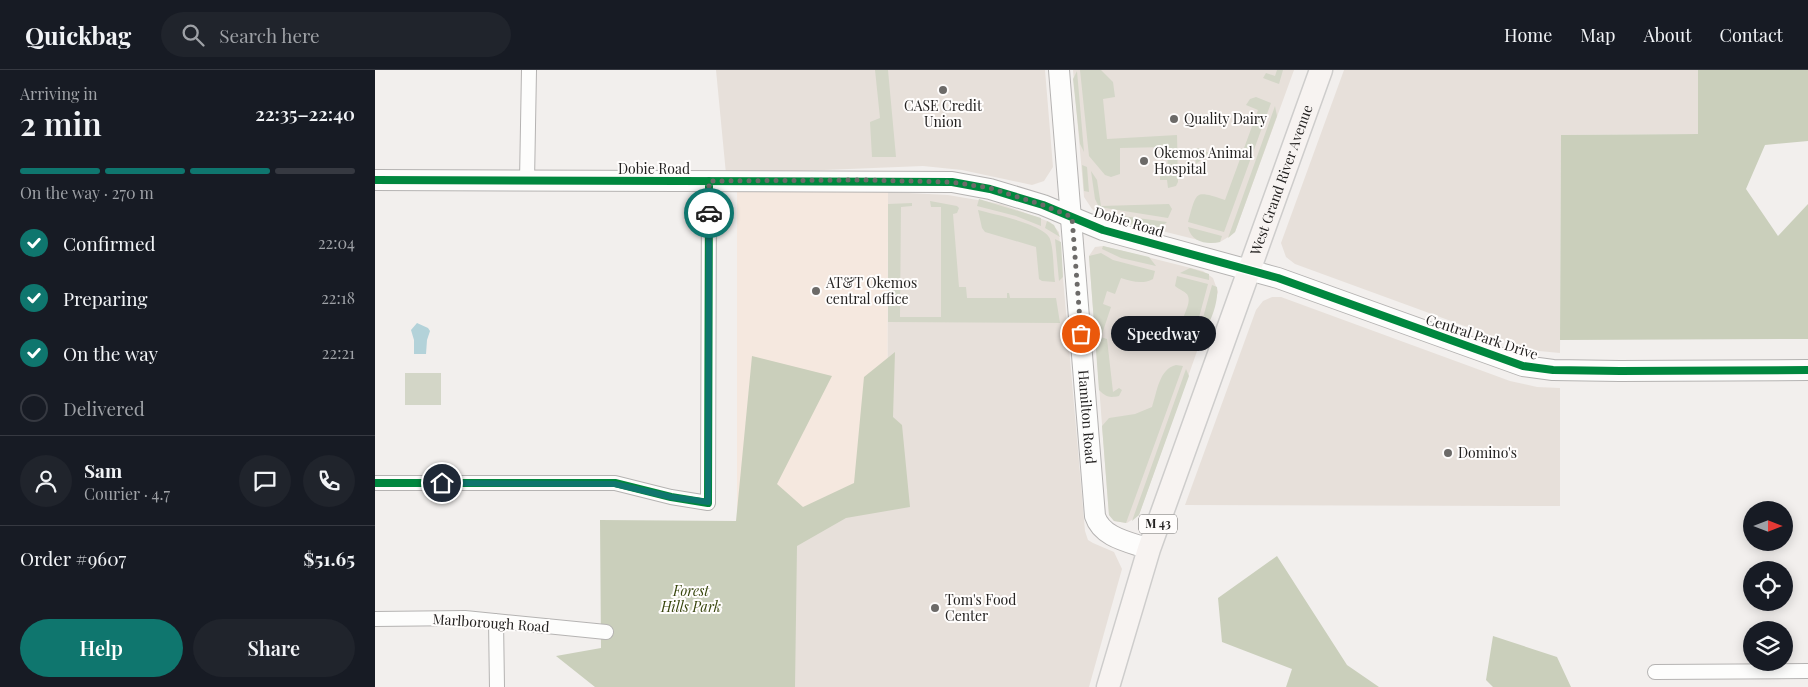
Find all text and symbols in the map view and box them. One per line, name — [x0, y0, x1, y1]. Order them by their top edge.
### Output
search box — [161, 12, 511, 57]
text: Quickbag — [25, 19, 131, 51]
icon: search — [179, 21, 207, 49]
text: Search here — [219, 22, 320, 48]
text: Home — [1504, 23, 1552, 47]
text: Map — [1580, 23, 1615, 47]
text: About — [1643, 23, 1692, 47]
text: Contact — [1720, 23, 1783, 47]
text: Arriving in — [20, 83, 98, 104]
marker: CASE Credit Union — [937, 84, 949, 96]
place label: CASE Credit Union — [904, 96, 983, 131]
text: 22:35–22:40 — [255, 100, 355, 126]
text: 2 min — [20, 101, 102, 144]
street label: West Grand River Avenue — [1245, 102, 1317, 259]
place label: Quality Dairy — [1184, 109, 1267, 128]
marker: Quality Dairy — [1168, 113, 1180, 125]
place label: Okemos Animal Hospital — [1154, 143, 1253, 178]
marker: Okemos Animal Hospital — [1138, 155, 1150, 167]
street label: Dobie Road — [618, 159, 690, 178]
text: On the way · 270 m — [20, 182, 154, 203]
courier — [684, 188, 734, 238]
icon: car — [695, 199, 723, 227]
street label: Dobie Road — [1092, 202, 1166, 241]
icon: check — [20, 229, 48, 257]
text: Confirmed — [63, 230, 156, 256]
text: 22:04 — [318, 232, 355, 253]
place label: AT&T Okemos central office — [825, 273, 917, 308]
icon: check — [20, 284, 48, 312]
text: Preparing — [63, 285, 148, 311]
marker: AT&T Okemos central office — [810, 285, 822, 297]
text: 22:18 — [321, 287, 355, 308]
street label: Central Park Drive — [1424, 309, 1541, 364]
pin — [1060, 313, 1102, 355]
callout: Speedway — [1111, 316, 1216, 352]
icon: bag — [1067, 320, 1095, 348]
text: Speedway — [1127, 323, 1200, 344]
icon: check — [20, 339, 48, 367]
text: On the way — [63, 340, 158, 366]
text: 22:21 — [322, 342, 355, 363]
street label: Hamilton Road — [1074, 369, 1101, 465]
text: Delivered — [63, 395, 145, 421]
place label: Domino's — [1458, 443, 1517, 462]
marker: Domino's — [1442, 447, 1454, 459]
button: person — [20, 455, 72, 507]
button: chat — [239, 455, 291, 507]
button: phone — [303, 455, 355, 507]
text: Sam — [84, 457, 122, 483]
pin — [421, 462, 463, 504]
icon: home — [428, 469, 456, 497]
text: Courier · 4.7 — [84, 483, 170, 504]
north arrow — [1743, 501, 1793, 551]
map controls — [1743, 501, 1793, 671]
road number: M 43 — [1139, 514, 1177, 534]
text: Order #9607 — [20, 545, 126, 571]
text: $51.65 — [304, 545, 355, 571]
button: locate — [1743, 561, 1793, 611]
park label: Forest Hills Park — [660, 581, 721, 616]
place label: Tom's Food Center — [945, 590, 1016, 625]
marker: Tom's Food Center — [929, 602, 941, 614]
street label: Marlborough Road — [432, 609, 550, 636]
button: Help — [20, 619, 183, 677]
button: Share — [193, 619, 355, 677]
button: layers — [1743, 621, 1793, 671]

